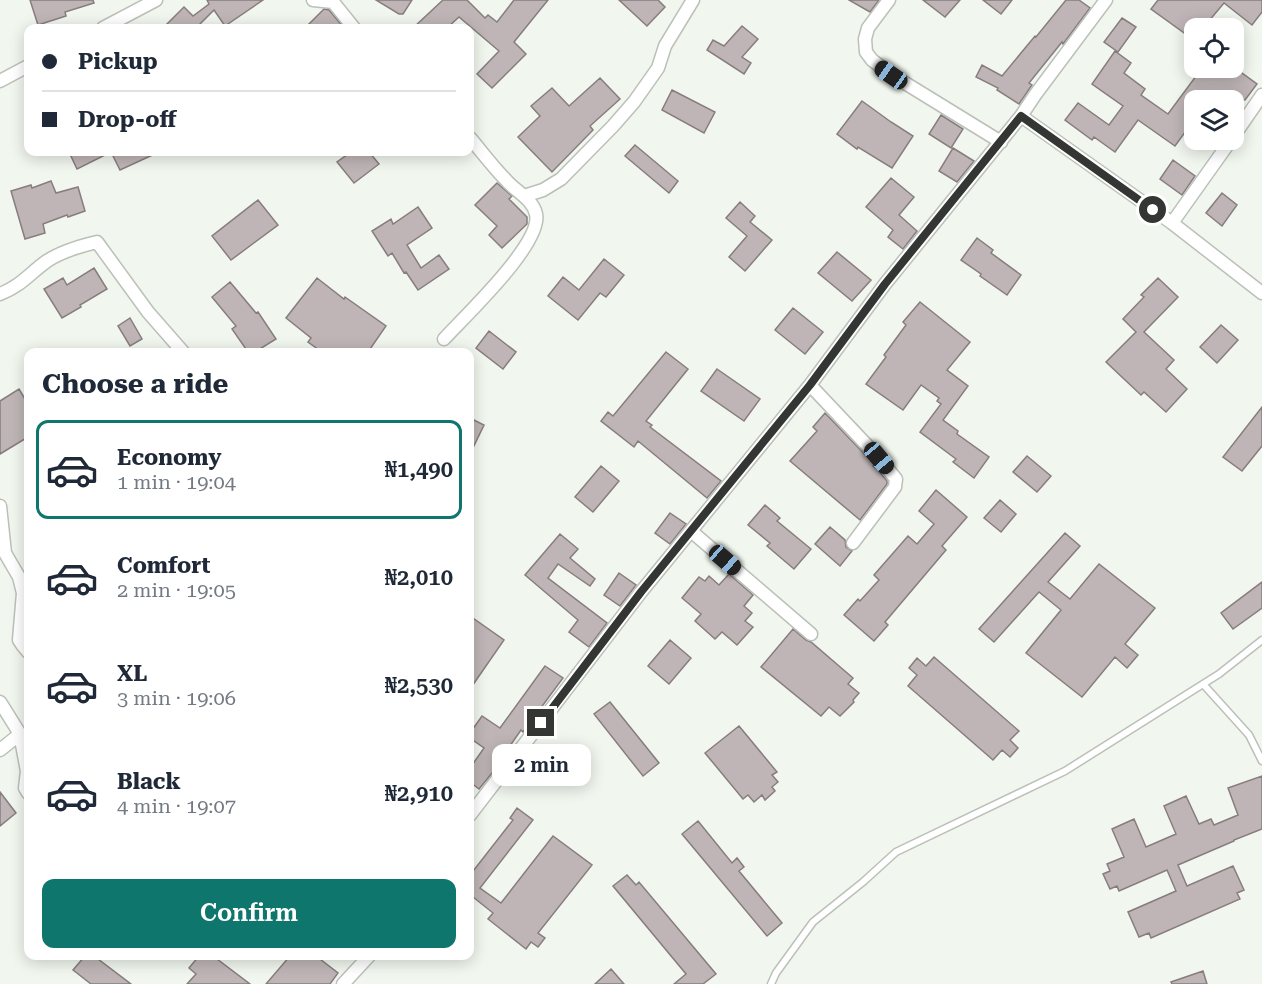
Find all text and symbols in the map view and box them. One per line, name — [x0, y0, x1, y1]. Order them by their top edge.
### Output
map controls — [1184, 18, 1244, 150]
button: locate — [1184, 18, 1244, 78]
text: Pickup — [78, 49, 158, 74]
car — [871, 57, 911, 93]
button: layers — [1184, 90, 1244, 150]
text: Drop-off — [78, 107, 176, 132]
route start — [1139, 196, 1166, 223]
text: Choose a ride — [42, 368, 228, 400]
car — [861, 438, 897, 478]
icon: car — [45, 443, 99, 497]
text: Economy — [117, 445, 221, 470]
text: ₦1,490 — [385, 457, 453, 482]
text: 1 min · 19:04 — [117, 470, 236, 494]
car — [706, 541, 744, 579]
icon: car — [45, 551, 99, 605]
text: Comfort — [117, 553, 210, 578]
text: ₦2,010 — [385, 565, 453, 590]
text: 2 min · 19:05 — [117, 578, 236, 602]
icon: car — [45, 659, 99, 713]
text: XL — [117, 661, 147, 686]
text: ₦2,530 — [385, 673, 453, 698]
text: 3 min · 19:06 — [117, 686, 236, 710]
route end — [527, 709, 554, 736]
callout: 2 min — [492, 744, 590, 786]
text: 2 min — [514, 753, 569, 777]
icon: car — [45, 767, 99, 821]
text: Black — [117, 769, 181, 794]
text: ₦2,910 — [385, 781, 453, 806]
text: 4 min · 19:07 — [117, 794, 236, 818]
button: Confirm — [42, 879, 456, 948]

